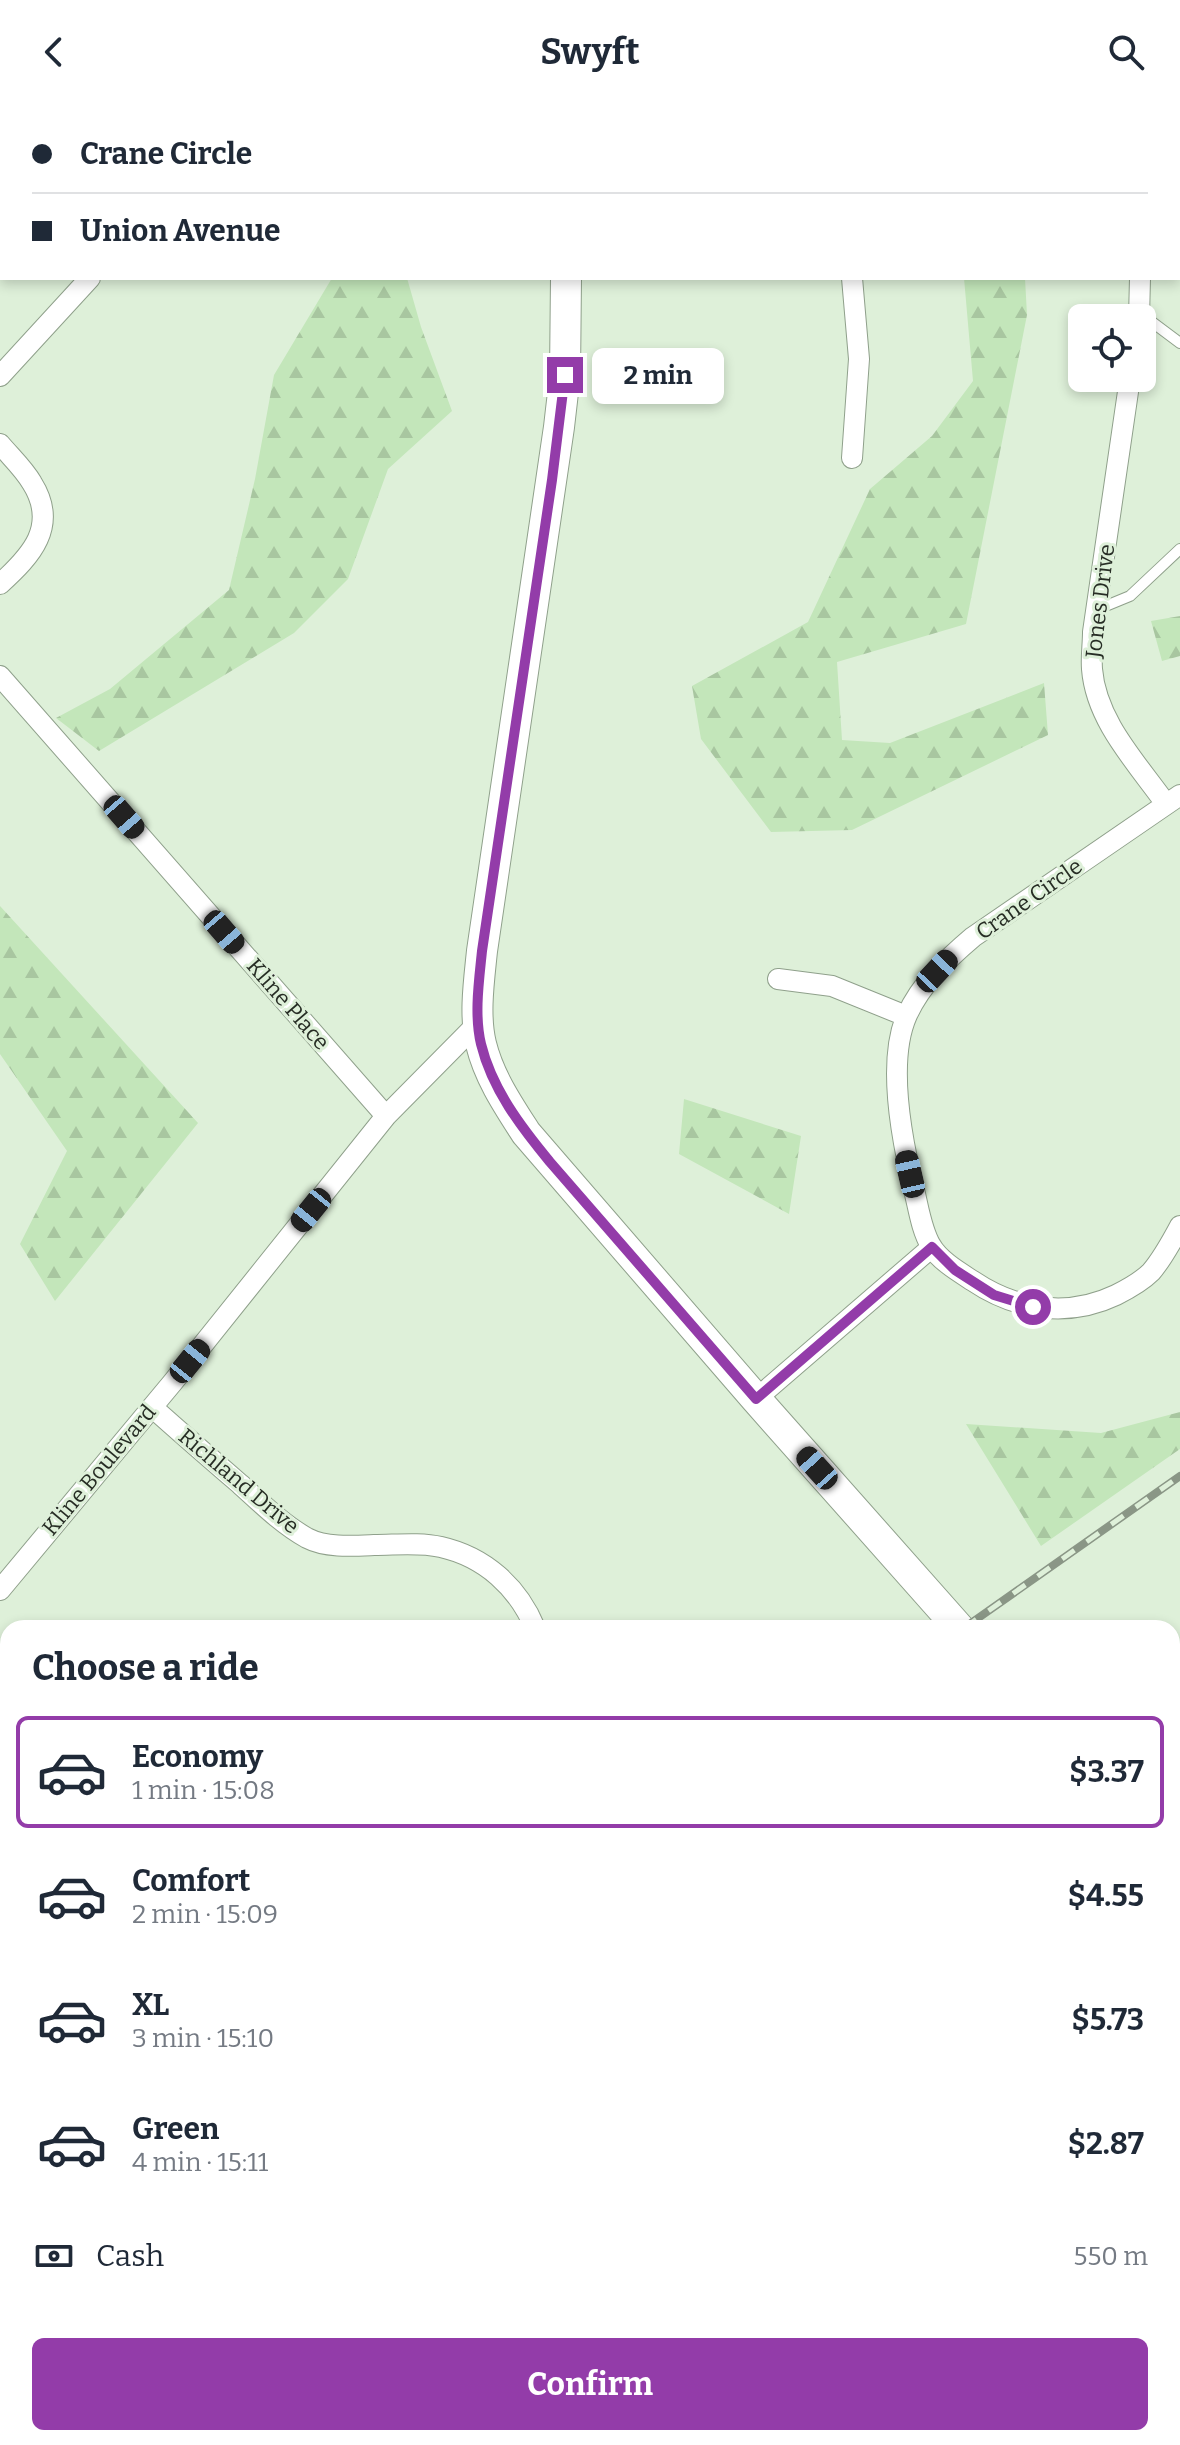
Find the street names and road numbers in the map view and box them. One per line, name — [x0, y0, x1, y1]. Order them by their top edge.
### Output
street label: Jones Drive — [1079, 542, 1120, 661]
street label: Crane Circle — [971, 853, 1087, 945]
street label: Kline Place — [241, 953, 335, 1055]
street label: Kline Boulevard — [36, 1399, 162, 1541]
street label: Richland Drive — [173, 1423, 305, 1539]

